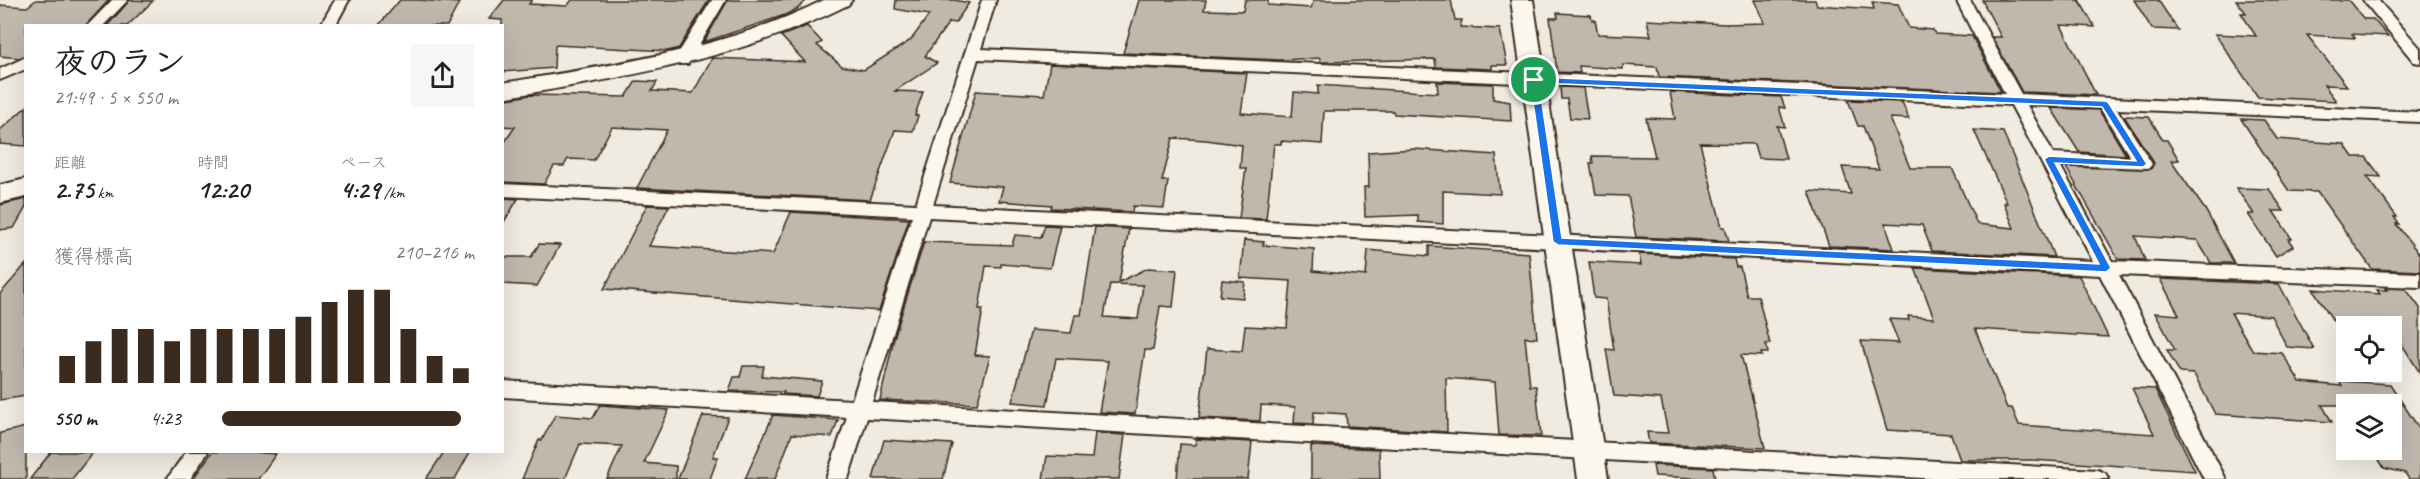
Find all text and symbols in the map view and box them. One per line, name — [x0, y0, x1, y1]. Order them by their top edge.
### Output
text: 夜のラン — [54, 41, 186, 83]
button: share — [411, 44, 474, 107]
pin — [1508, 54, 1559, 105]
icon: arrive — [1517, 63, 1550, 96]
text: 21:49 · 5 × 550 m — [54, 85, 178, 110]
text: 距離 — [54, 153, 86, 173]
text: 時間 — [197, 153, 229, 173]
text: ペース — [340, 153, 387, 173]
text: 2.75 — [54, 173, 94, 206]
text: 12:20 — [197, 173, 249, 206]
text: 4:29 — [340, 173, 380, 206]
text: km — [94, 183, 113, 203]
text: /km — [380, 183, 405, 203]
text: 210–216 m — [395, 240, 474, 265]
text: 獲得標高 — [54, 244, 134, 269]
map controls — [2336, 316, 2402, 460]
button: locate — [2336, 316, 2402, 382]
button: layers — [2336, 394, 2402, 460]
text: 550 m — [54, 406, 97, 431]
text: 4:23 — [150, 406, 181, 431]

